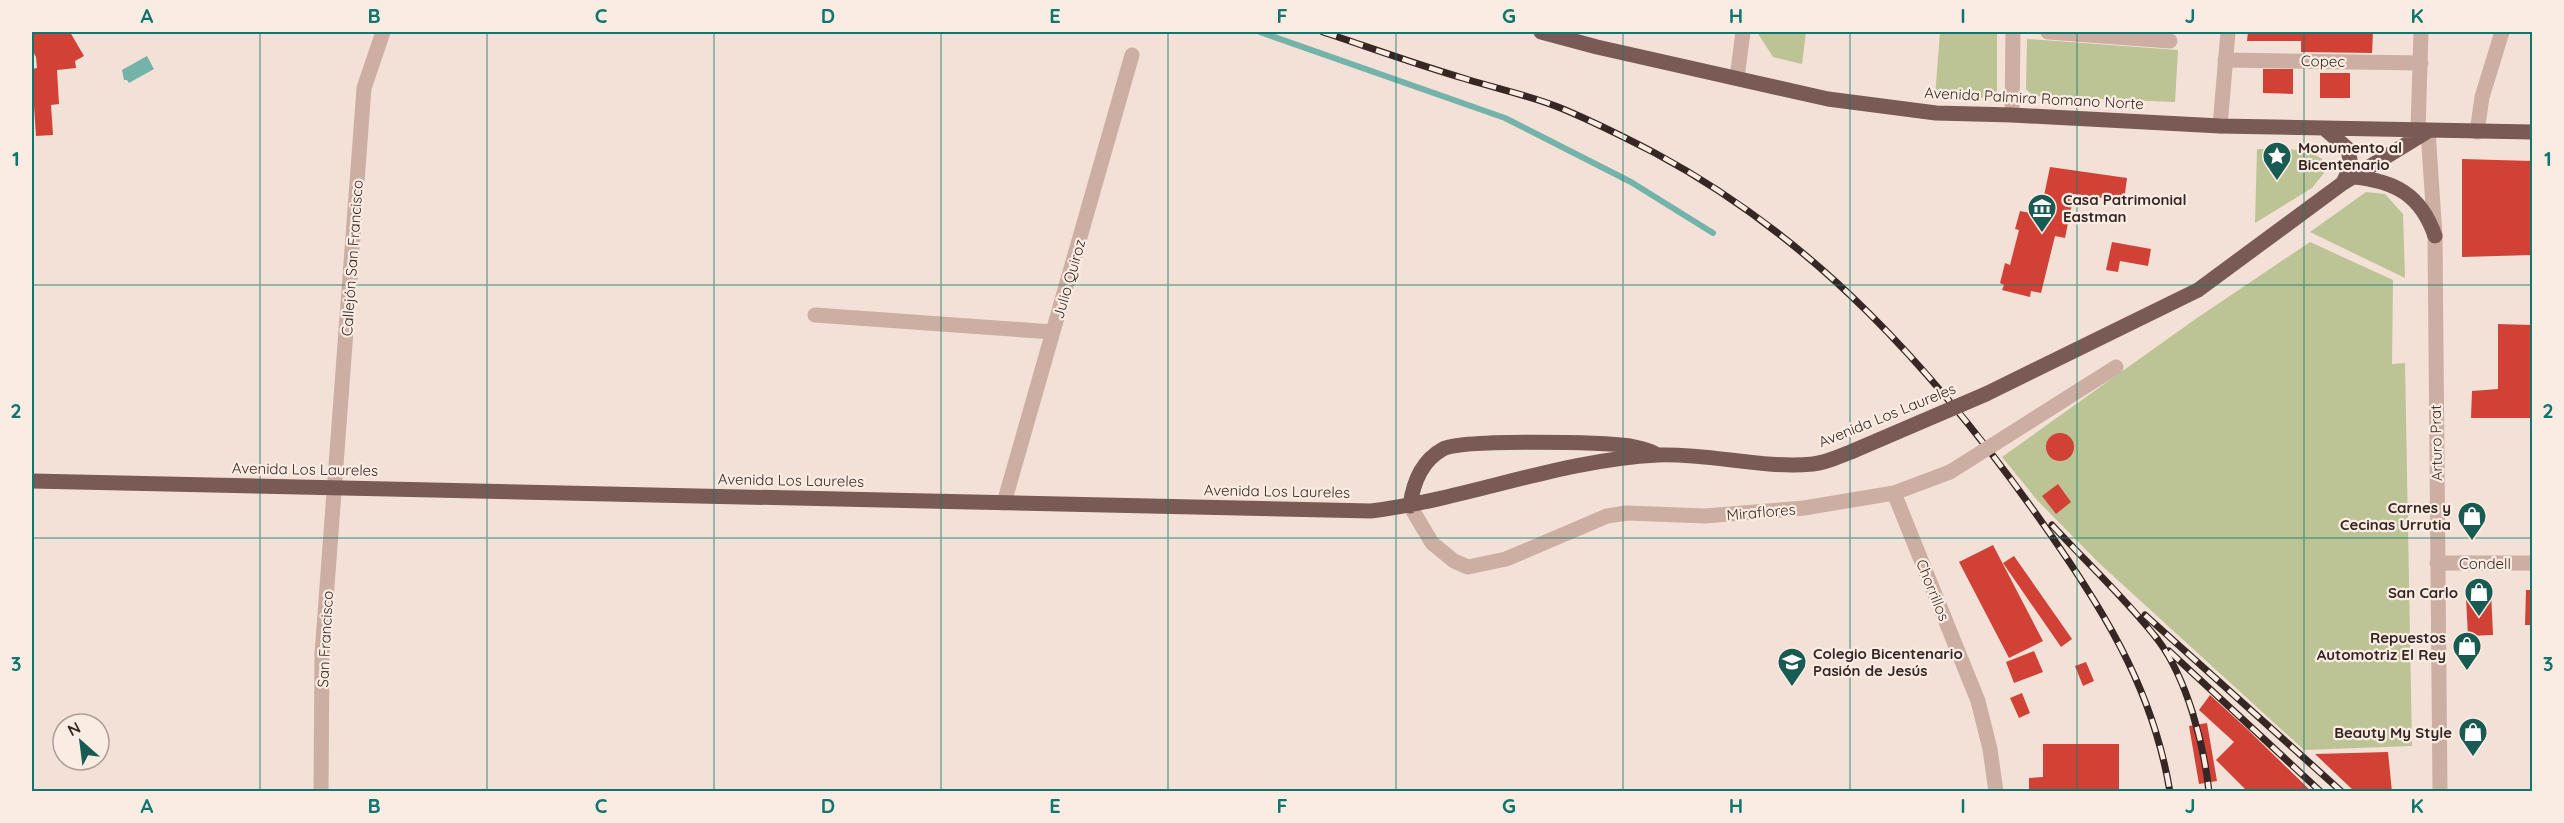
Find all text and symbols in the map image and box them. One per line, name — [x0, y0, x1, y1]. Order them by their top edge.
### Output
text: A — [141, 3, 154, 28]
text: B — [367, 3, 381, 28]
text: C — [595, 3, 608, 28]
text: D — [821, 3, 835, 28]
text: E — [1049, 3, 1061, 28]
text: F — [1276, 3, 1288, 28]
text: G — [1502, 3, 1516, 28]
text: H — [1729, 3, 1743, 28]
text: I — [1960, 3, 1966, 28]
text: J — [2184, 3, 2196, 28]
text: K — [2410, 3, 2424, 28]
street label: Copec — [2301, 51, 2345, 71]
street label: Avenida Palmira Romano Norte — [1924, 83, 2144, 113]
place label: Monumento al Bicentenario — [2298, 138, 2402, 174]
place icon: Monumento al Bicentenario — [2261, 140, 2293, 182]
text: 1 — [12, 146, 20, 171]
text: 1 — [2544, 146, 2552, 171]
street label: Callejón San Francisco — [337, 179, 367, 337]
place label: Casa Patrimonial Eastman — [2063, 190, 2187, 226]
museum icon: Casa Patrimonial Eastman — [2026, 192, 2058, 234]
street label: Julio Quiroz — [1049, 237, 1089, 321]
street label: Avenida Los Laureles — [1816, 379, 1958, 451]
text: 2 — [10, 398, 22, 423]
text: 2 — [2542, 398, 2554, 423]
street label: Arturo Prat — [2426, 405, 2446, 481]
street label: Avenida Los Laureles — [232, 458, 378, 480]
street label: Avenida Los Laureles — [718, 469, 864, 491]
street label: Avenida Los Laureles — [1204, 480, 1350, 502]
place label: Carnes y Cecinas Urrutia — [2340, 498, 2451, 534]
street label: Miraflores — [1726, 500, 1796, 524]
shop icon: Carnes y Cecinas Urrutia — [2456, 500, 2488, 542]
street label: Condell — [2459, 554, 2511, 573]
street label: Chorrillos — [1912, 556, 1954, 624]
shop icon: San Carlo — [2463, 576, 2495, 618]
place label: San Carlo — [2388, 583, 2458, 602]
street label: San Francisco — [313, 590, 337, 688]
place label: Repuestos Automotriz El Rey — [2317, 628, 2446, 664]
shop icon: Repuestos Automotriz El Rey — [2451, 630, 2483, 672]
place label: Colegio Bicentenario Pasión de Jesús — [1813, 644, 1963, 680]
school or university icon: Colegio Bicentenario Pasión de Jesús — [1776, 646, 1808, 688]
text: 3 — [11, 651, 21, 676]
text: 3 — [2543, 651, 2553, 676]
north arrow — [51, 712, 111, 772]
shop icon: Beauty My Style — [2457, 716, 2489, 758]
text: N — [64, 717, 84, 740]
place label: Beauty My Style — [2334, 723, 2452, 742]
text: A — [141, 793, 154, 818]
text: B — [367, 793, 381, 818]
text: C — [595, 793, 608, 818]
text: D — [821, 793, 835, 818]
text: E — [1049, 793, 1061, 818]
text: F — [1276, 793, 1288, 818]
text: G — [1502, 793, 1516, 818]
text: H — [1729, 793, 1743, 818]
text: I — [1960, 793, 1966, 818]
text: J — [2184, 793, 2196, 818]
text: K — [2410, 793, 2424, 818]

